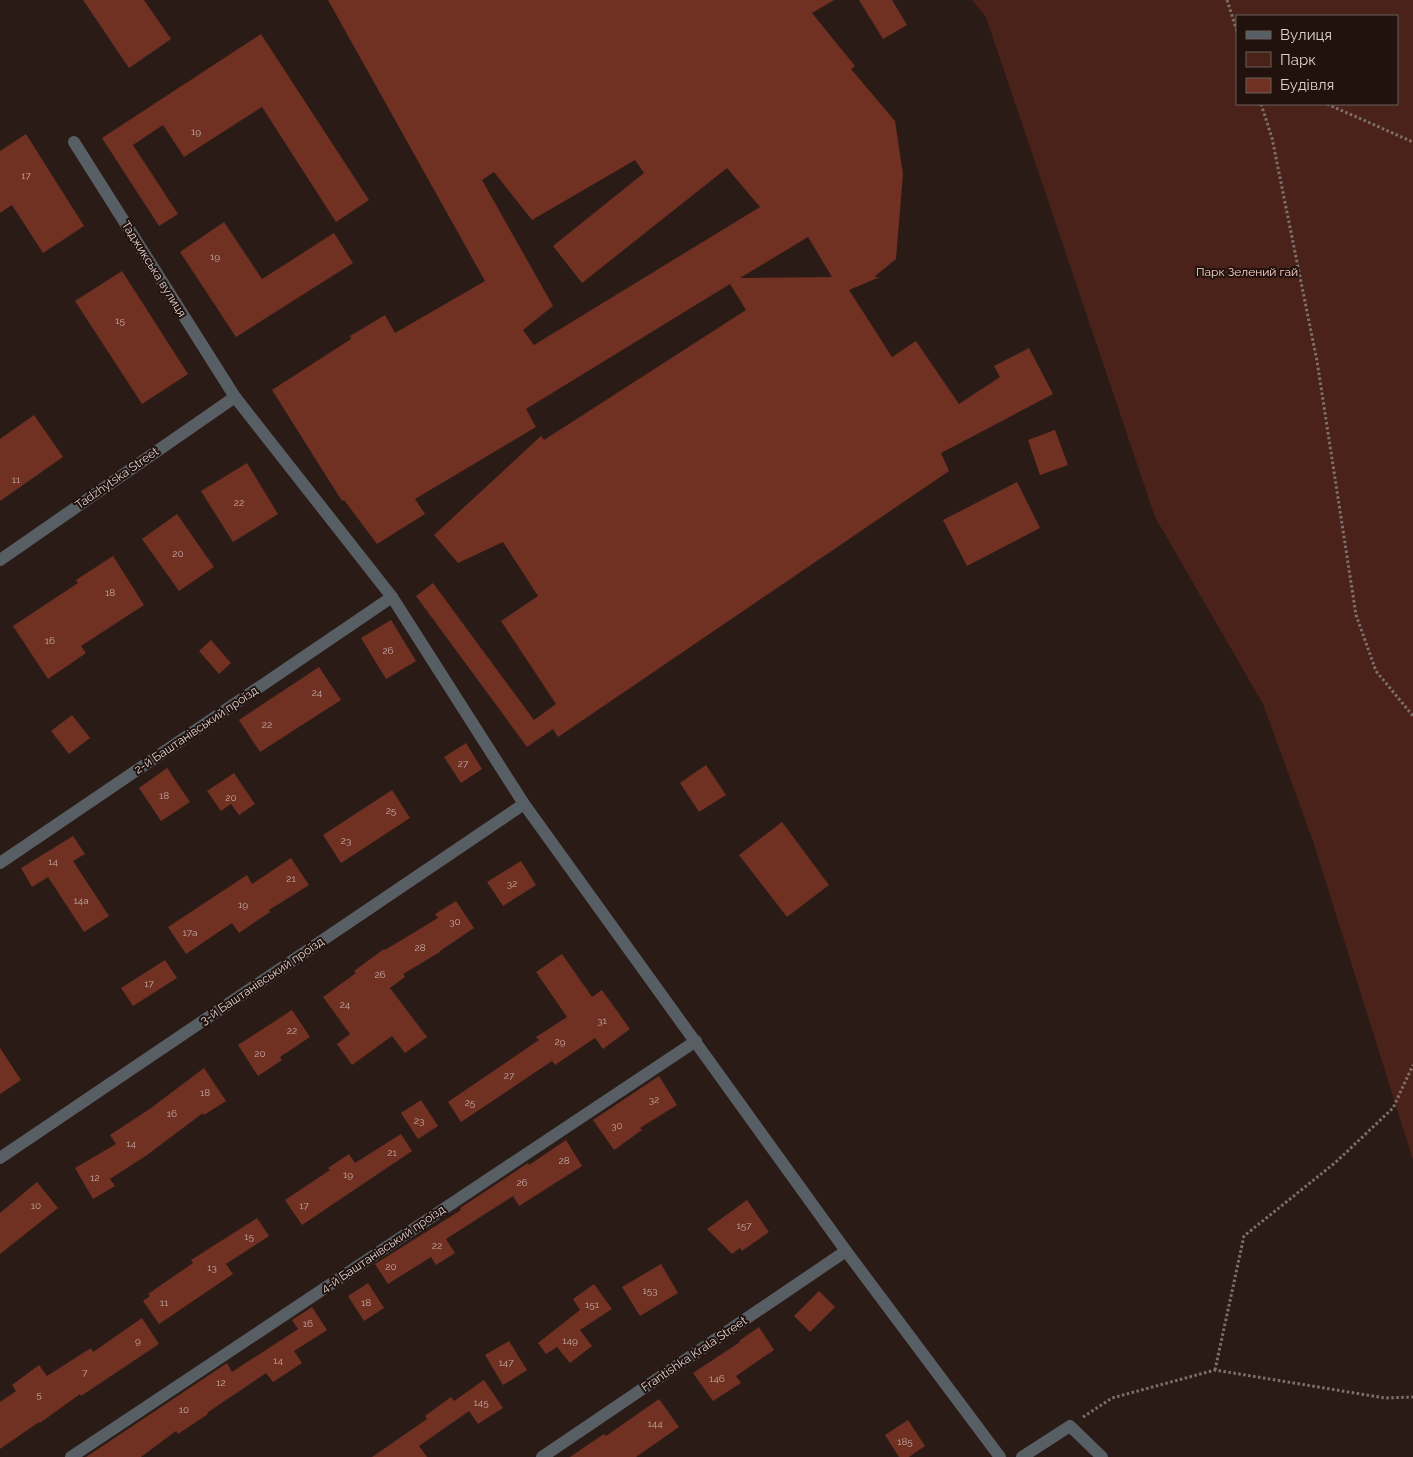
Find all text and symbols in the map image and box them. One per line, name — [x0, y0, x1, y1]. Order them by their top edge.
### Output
legend — [1236, 15, 1398, 105]
text: Вулиця — [1280, 26, 1332, 44]
text: Парк — [1280, 51, 1316, 69]
text: Будівля — [1280, 76, 1334, 94]
house number: 19 — [191, 126, 201, 137]
house number: 17 — [21, 170, 31, 181]
street label: Таджикська вулиця — [119, 218, 189, 320]
house number: 19 — [210, 251, 220, 262]
park label: Парк Зелений гай — [1196, 265, 1298, 279]
house number: 15 — [115, 315, 125, 326]
street label: Tadzhytska Street — [73, 444, 161, 512]
house number: 11 — [12, 474, 21, 485]
house number: 22 — [234, 497, 244, 508]
house number: 20 — [172, 548, 184, 559]
house number: 18 — [105, 587, 115, 598]
house number: 16 — [45, 635, 55, 646]
house number: 26 — [382, 645, 394, 656]
street label: 2-й Баштанівський проїзд — [132, 683, 261, 777]
house number: 24 — [312, 687, 323, 698]
house number: 22 — [262, 719, 272, 730]
house number: 27 — [458, 758, 469, 769]
house number: 18 — [159, 790, 169, 801]
house number: 20 — [225, 792, 237, 803]
house number: 25 — [386, 805, 397, 816]
house number: 23 — [341, 835, 351, 846]
house number: 14 — [48, 856, 58, 867]
house number: 21 — [286, 873, 296, 884]
house number: 32 — [507, 878, 517, 889]
house number: 14а — [73, 895, 89, 906]
house number: 19 — [238, 899, 248, 910]
house number: 30 — [449, 916, 461, 927]
house number: 17а — [182, 927, 198, 938]
street label: 3-й Баштанівський проїзд — [197, 934, 327, 1028]
house number: 28 — [414, 942, 426, 953]
house number: 26 — [374, 969, 386, 980]
house number: 17 — [144, 978, 154, 989]
house number: 24 — [340, 999, 351, 1010]
house number: 31 — [597, 1015, 608, 1026]
house number: 22 — [287, 1025, 297, 1036]
house number: 29 — [554, 1036, 566, 1047]
house number: 20 — [254, 1048, 266, 1059]
house number: 27 — [504, 1070, 515, 1081]
house number: 18 — [200, 1087, 210, 1098]
house number: 32 — [649, 1094, 659, 1105]
house number: 25 — [465, 1097, 476, 1108]
house number: 16 — [167, 1108, 177, 1119]
house number: 23 — [414, 1115, 424, 1126]
house number: 30 — [611, 1120, 623, 1131]
house number: 14 — [126, 1138, 136, 1149]
house number: 21 — [387, 1147, 397, 1158]
house number: 28 — [558, 1155, 570, 1166]
house number: 19 — [343, 1169, 353, 1180]
house number: 12 — [90, 1172, 100, 1183]
house number: 26 — [516, 1177, 528, 1188]
house number: 10 — [31, 1200, 41, 1211]
house number: 17 — [299, 1200, 309, 1211]
street label: 4-й Баштанівський проїзд — [318, 1202, 448, 1296]
house number: 157 — [736, 1220, 752, 1231]
house number: 15 — [244, 1231, 254, 1242]
house number: 22 — [432, 1240, 442, 1251]
house number: 20 — [385, 1261, 397, 1272]
house number: 13 — [207, 1262, 217, 1273]
house number: 153 — [642, 1285, 658, 1296]
house number: 11 — [160, 1297, 169, 1308]
house number: 18 — [361, 1297, 371, 1308]
house number: 151 — [585, 1299, 600, 1310]
street label: Frantishka Krala Street — [639, 1313, 749, 1395]
house number: 16 — [303, 1318, 313, 1329]
house number: 9 — [135, 1335, 141, 1346]
house number: 149 — [562, 1335, 578, 1346]
house number: 14 — [273, 1355, 283, 1366]
house number: 147 — [498, 1357, 514, 1368]
house number: 7 — [82, 1367, 88, 1378]
house number: 146 — [709, 1373, 725, 1384]
house number: 12 — [216, 1377, 226, 1388]
house number: 5 — [36, 1389, 42, 1400]
house number: 145 — [473, 1397, 489, 1408]
house number: 10 — [179, 1404, 189, 1415]
house number: 144 — [647, 1418, 663, 1429]
house number: 185 — [897, 1436, 913, 1447]

